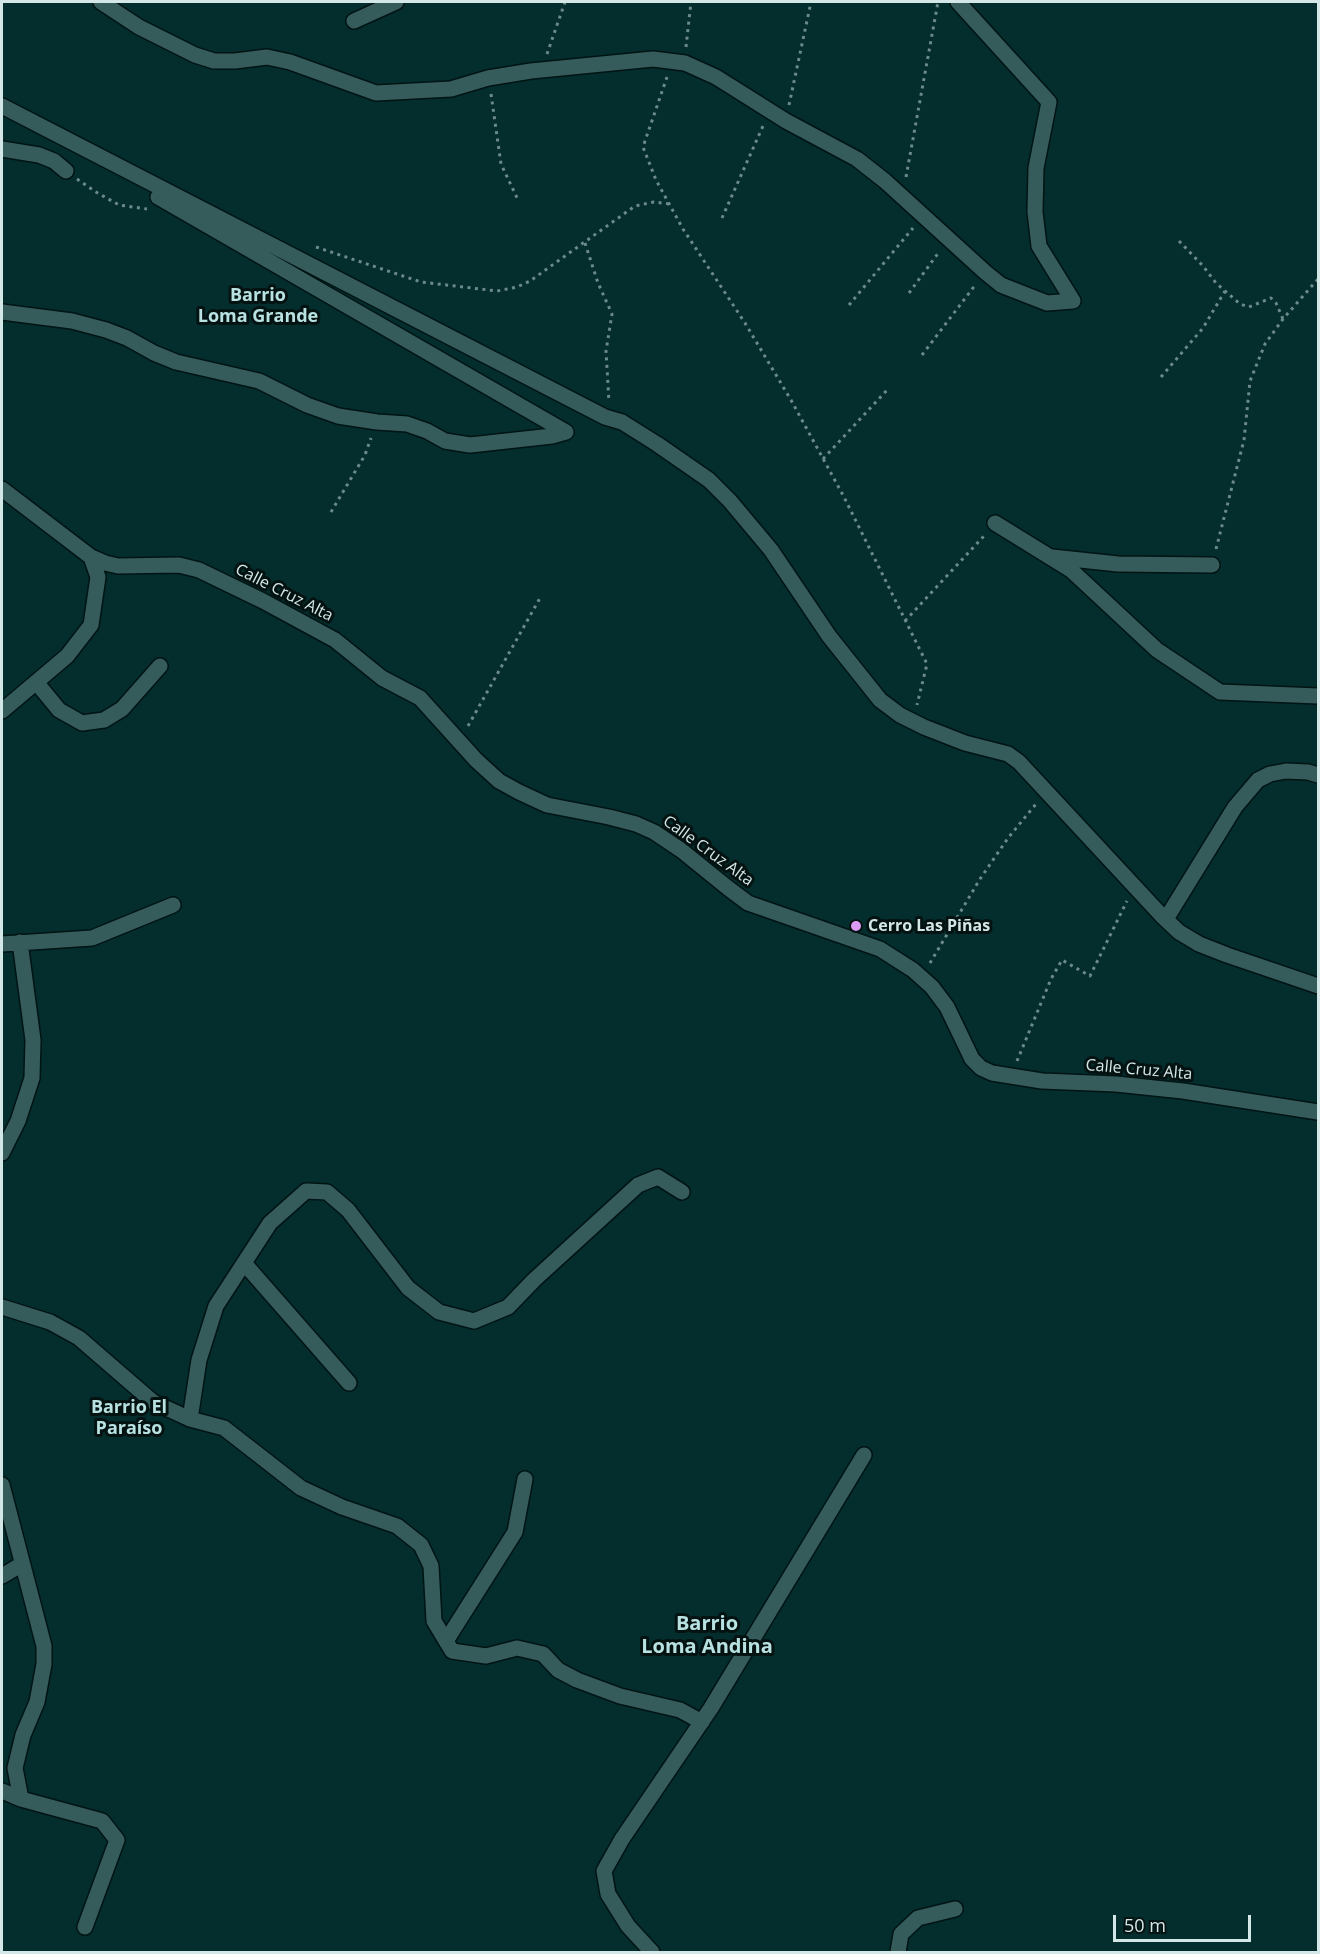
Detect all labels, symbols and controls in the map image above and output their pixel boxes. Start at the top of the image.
district label: Barrio Loma Grande [198,285,318,328]
street label: Calle Cruz Alta [232,560,336,626]
street label: Calle Cruz Alta [659,812,757,890]
place label: Cerro Las Piñas [868,916,990,936]
marker: Cerro Las Piñas [849,919,863,933]
street label: Calle Cruz Alta [1085,1056,1193,1084]
district label: Barrio El Paraíso [91,1397,167,1440]
district label: Barrio Loma Andina [641,1612,773,1659]
scale bar [1116,1903,1254,1941]
text: 50 m [1124,1913,1166,1937]

